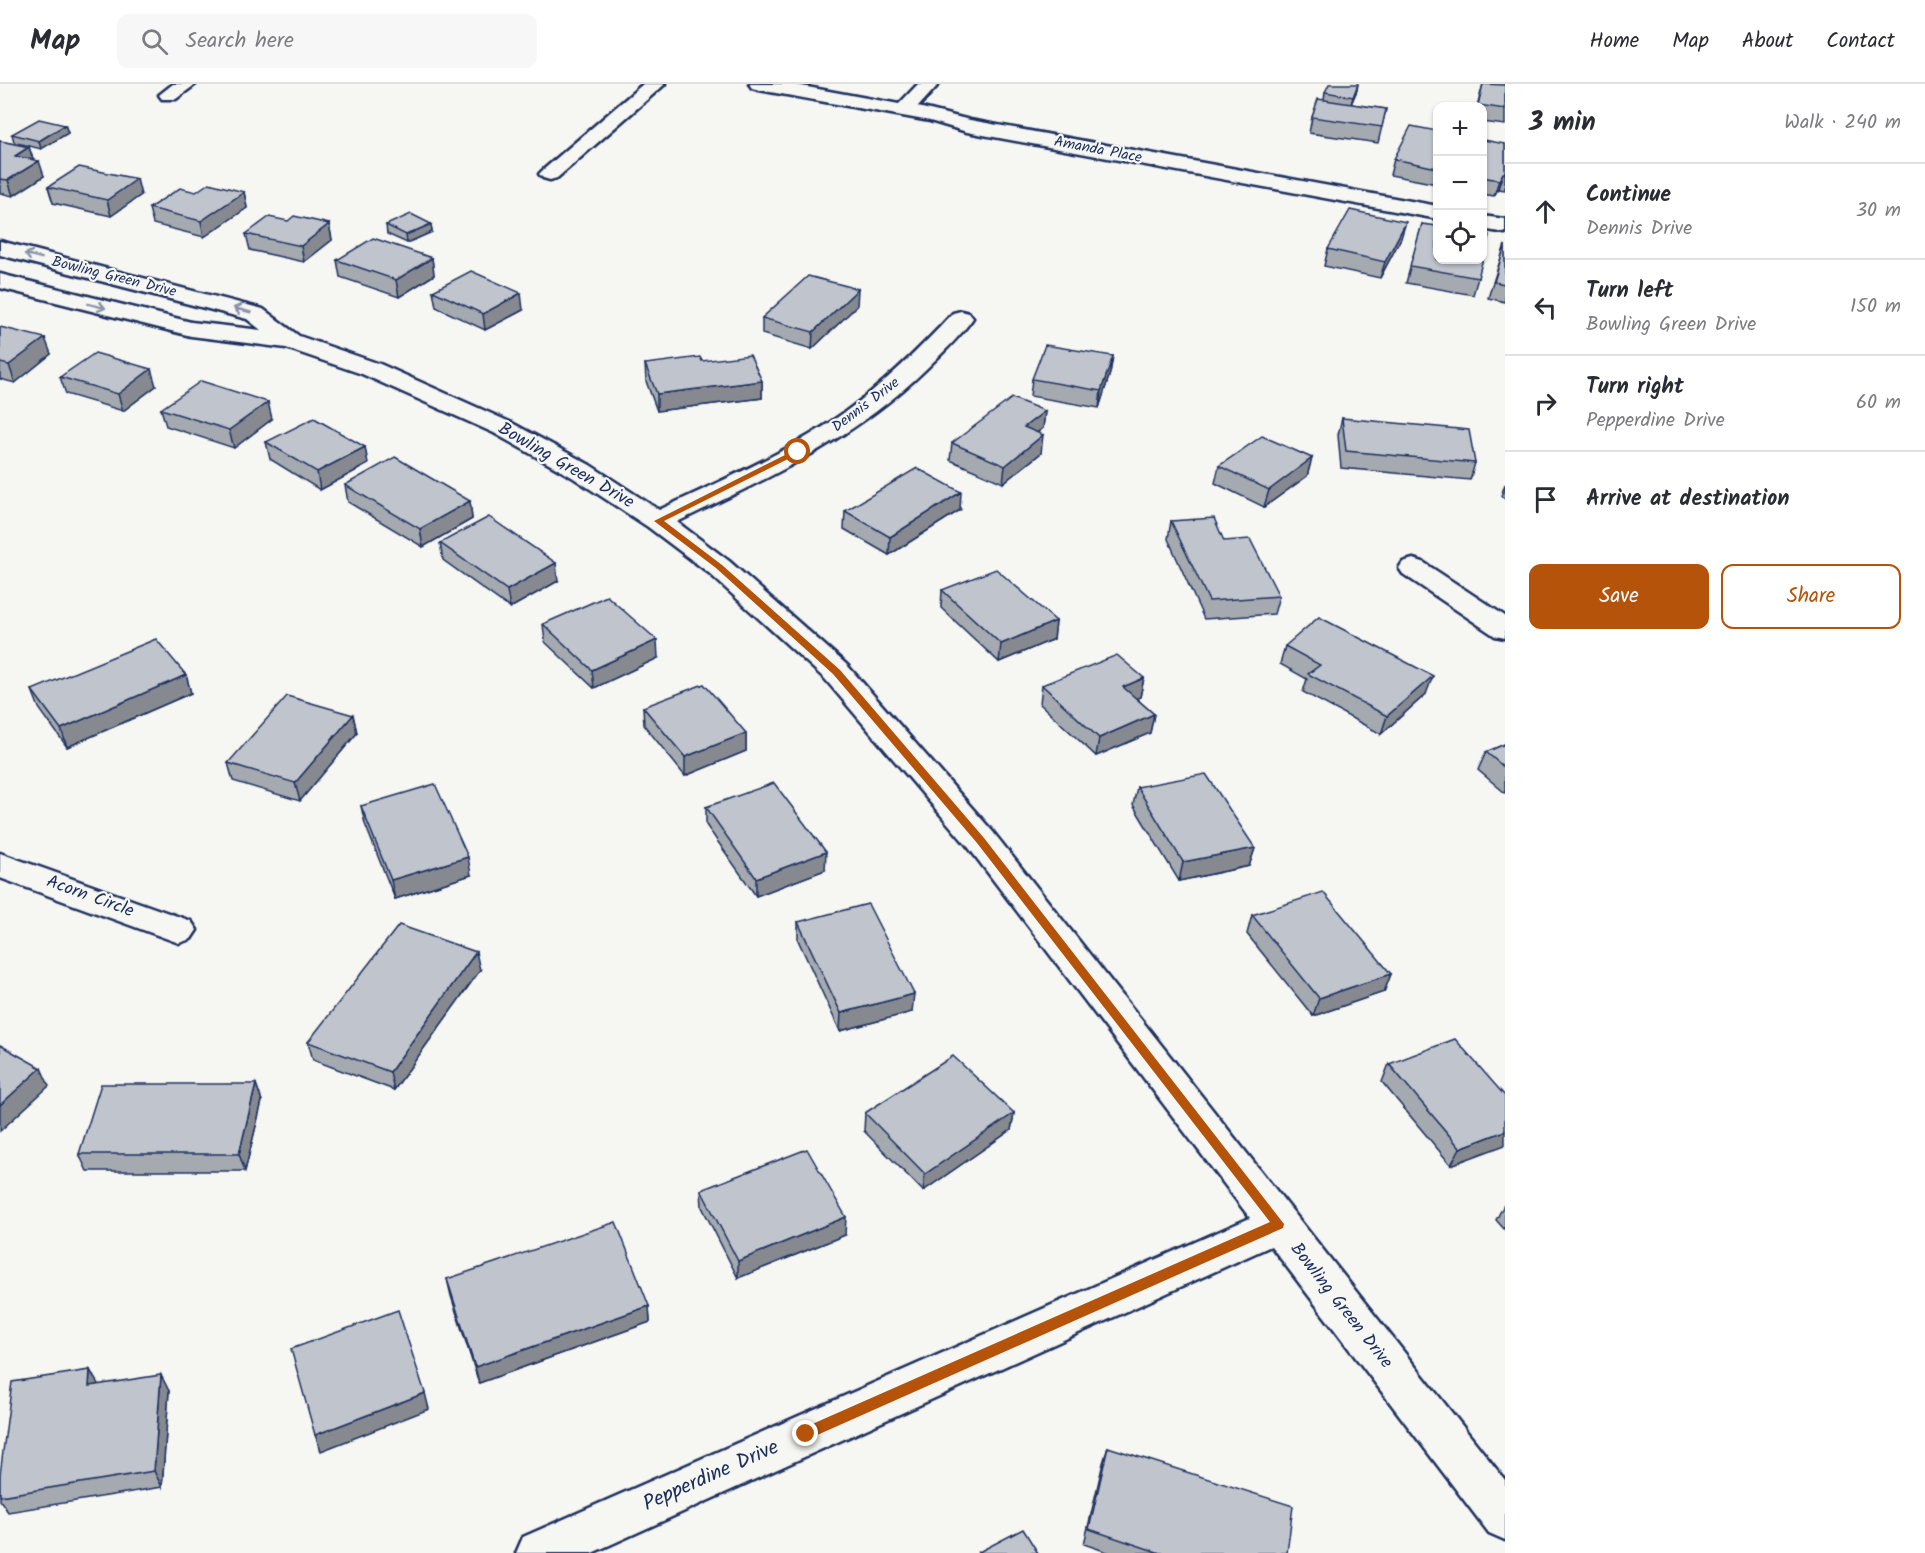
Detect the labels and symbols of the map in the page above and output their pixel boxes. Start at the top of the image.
street label: Amanda Place [1052,130,1144,170]
one-way arrow [24,250,43,262]
street label: Bowling Green Drive [49,250,179,304]
one-way arrow [88,300,107,312]
one-way arrow [233,304,252,315]
street label: Dennis Drive [827,371,905,439]
street label: Bowling Green Drive [492,415,640,517]
route start [784,438,810,464]
street label: Acorn Circle [42,868,138,926]
street label: Bowling Green Drive [1282,1237,1400,1375]
route end [792,1420,818,1446]
street label: Pepperdine Drive [638,1431,785,1521]

